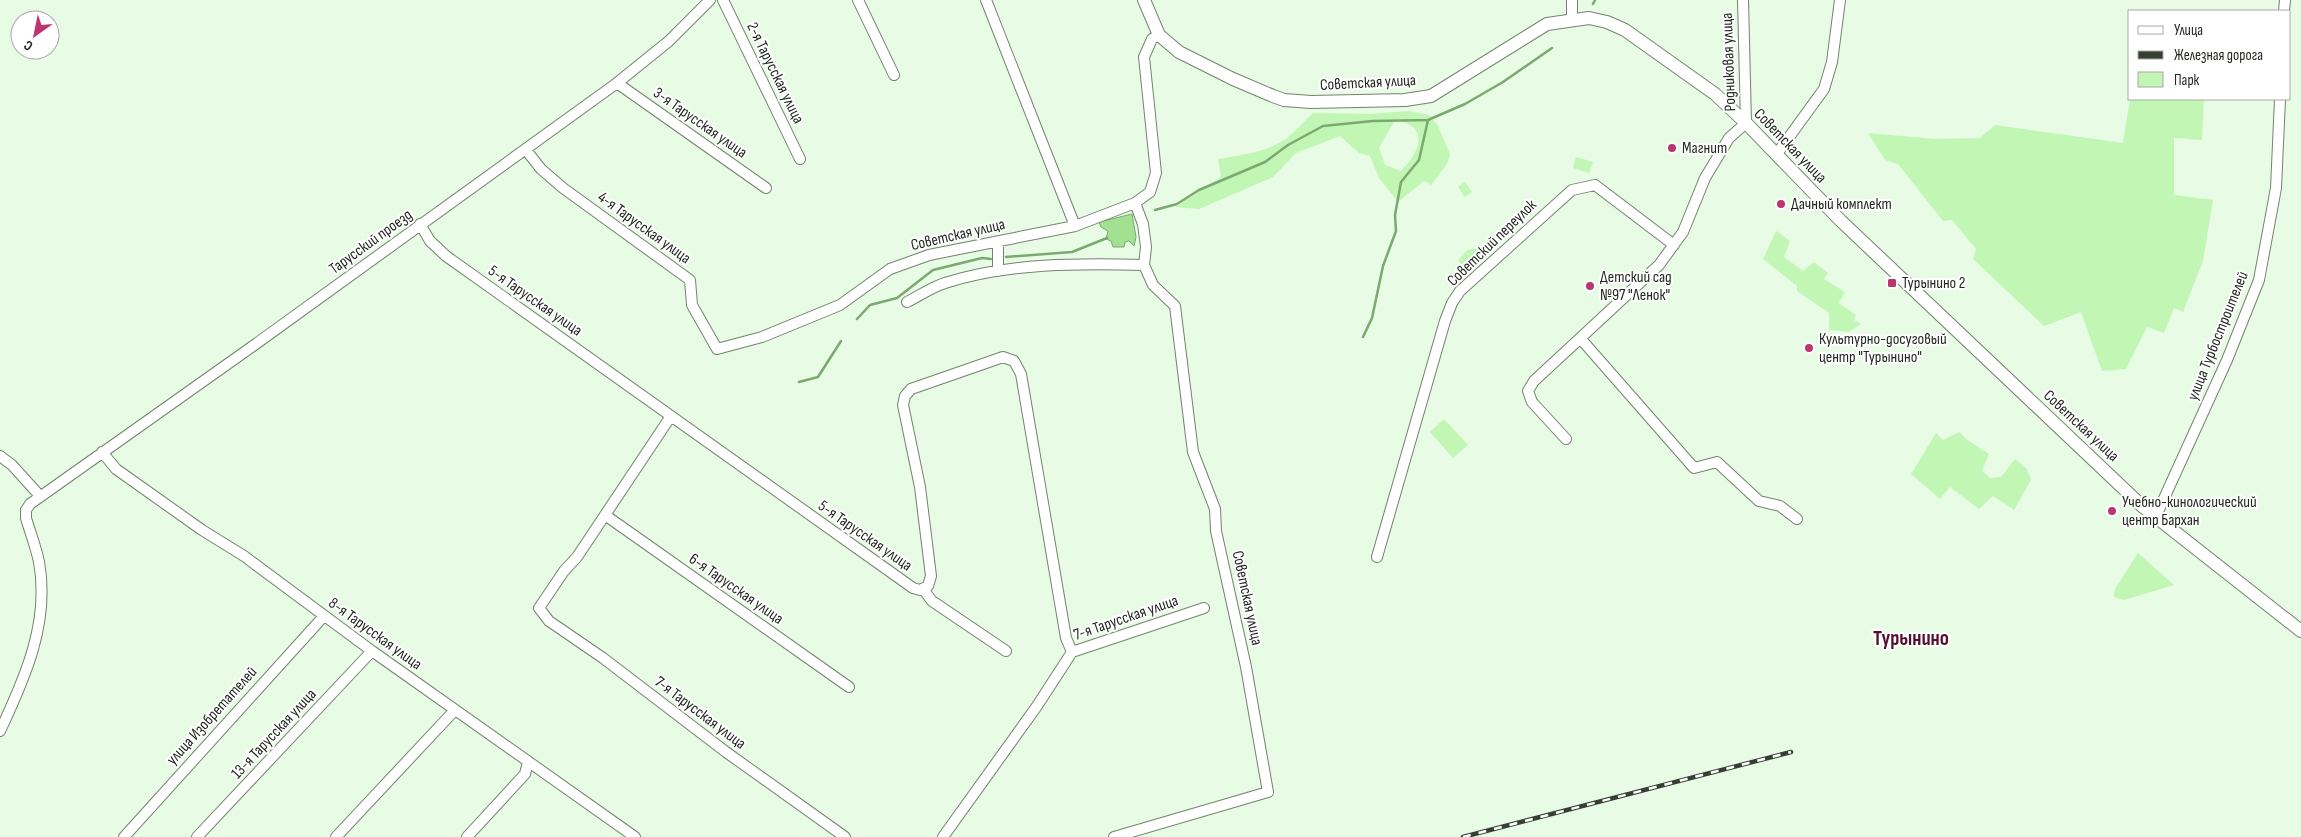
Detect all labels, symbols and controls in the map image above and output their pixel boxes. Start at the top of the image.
north arrow [10,10,60,60]
legend [2128,10,2291,100]
street label: Родниковая улица [1718,12,1740,112]
street label: 2-я Тарусская улица [742,19,808,127]
text: Улица [2174,21,2203,40]
text: С [21,36,36,55]
text: Железная дорога [2174,46,2263,65]
street label: Советская улица [1319,71,1417,95]
text: Парк [2174,71,2200,90]
street label: 3-я Тарусская улица [649,84,751,162]
street label: Советская улица [1750,105,1830,187]
place label: Магнит [1682,139,1727,158]
marker: Магнит [1666,142,1678,154]
street label: 4-я Тарусская улица [594,188,694,268]
street label: Советский переулок [1443,195,1541,290]
place label: Дачный комплект [1791,195,1892,214]
marker: Дачный комплект [1775,198,1787,210]
street label: Тарусский проезд [326,206,416,278]
street label: Советская улица [909,215,1007,255]
street label: 5-я Тарусская улица [484,262,586,340]
place label: Детский сад №97 "Ленок" [1600,268,1672,305]
street label: улица Турбостроителей [2183,269,2253,403]
place label: Турынино 2 [1902,274,1965,293]
marker: Турынино 2 [1886,277,1898,289]
marker: Детский сад №97 "Ленок" [1584,280,1596,292]
place label: Культурно-досуговый центр "Турынино" [1819,330,1947,367]
marker: Культурно-досуговый центр "Турынино" [1803,342,1815,354]
street label: Советская улица [2039,386,2123,466]
place label: Учебно-кинологический центр Бархан [2122,493,2257,530]
street label: 5-я Тарусская улица [814,497,916,575]
marker: Учебно-кинологический центр Бархан [2106,505,2118,517]
street label: 6-я Тарусская улица [685,549,787,629]
street label: Советская улица [1228,549,1266,647]
street label: 7-я Тарусская улица [1071,591,1181,645]
street label: 8-я Тарусская улица [325,594,425,674]
district label: Турынино [1873,626,1949,651]
street label: улица Изобретателей [163,663,261,769]
street label: 7-я Тарусская улица [651,673,749,753]
street label: 13-я Тарусская улица [227,685,321,783]

